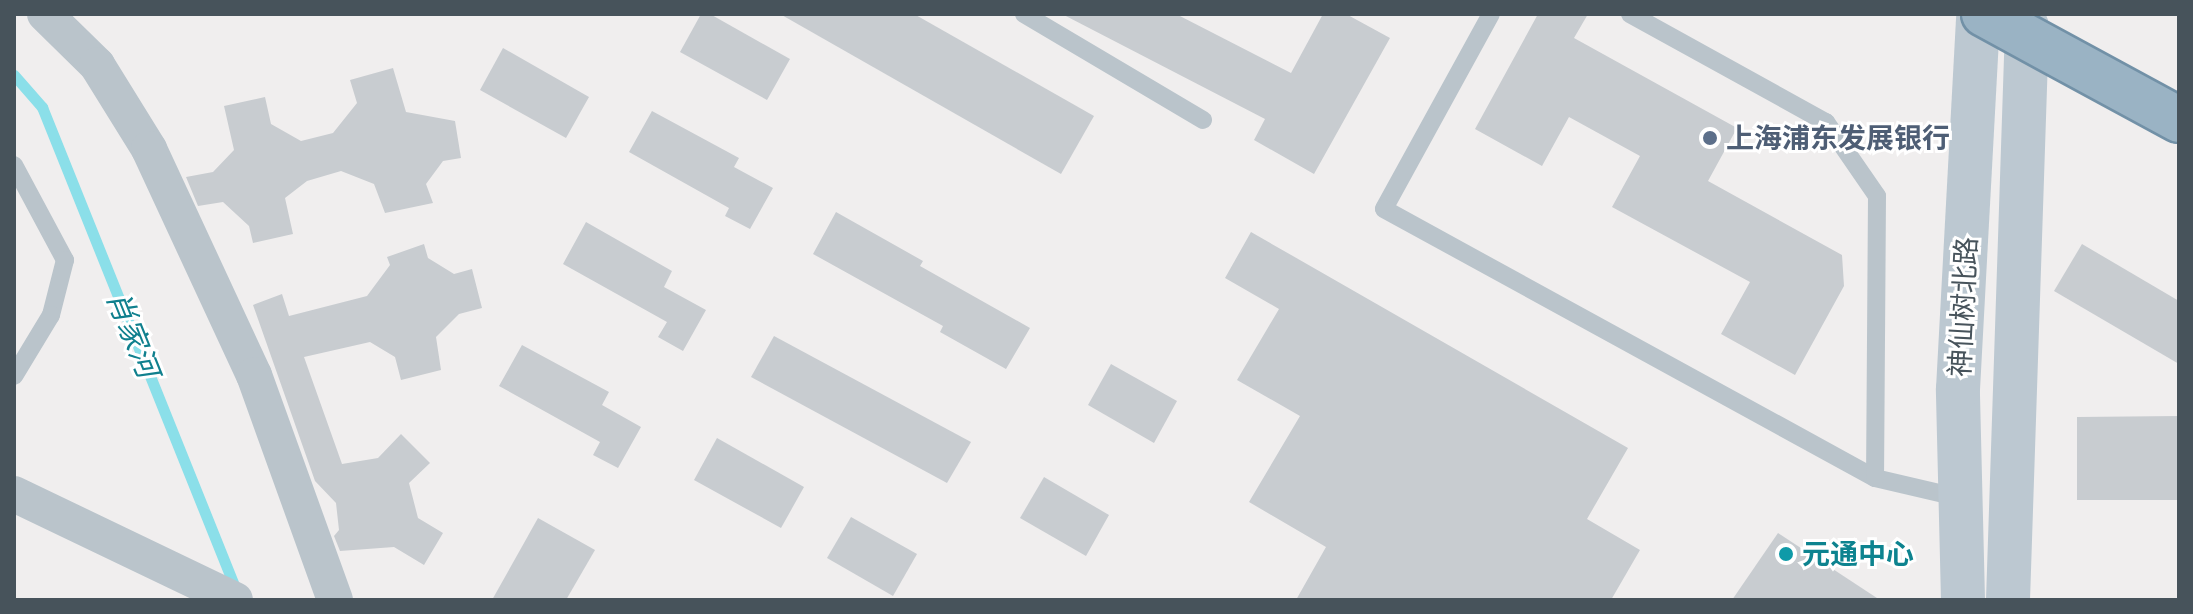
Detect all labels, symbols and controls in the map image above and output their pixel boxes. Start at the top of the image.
place label: 上海浦东发展银行 [1726,121,1950,155]
marker: 上海浦东发展银行 [1701,129,1719,147]
street label: 神仙树北路 [1943,236,1983,378]
water label: 肖家河 [99,286,167,382]
place label: 元通中心 [1802,537,1914,571]
marker: 元通中心 [1777,545,1795,563]

